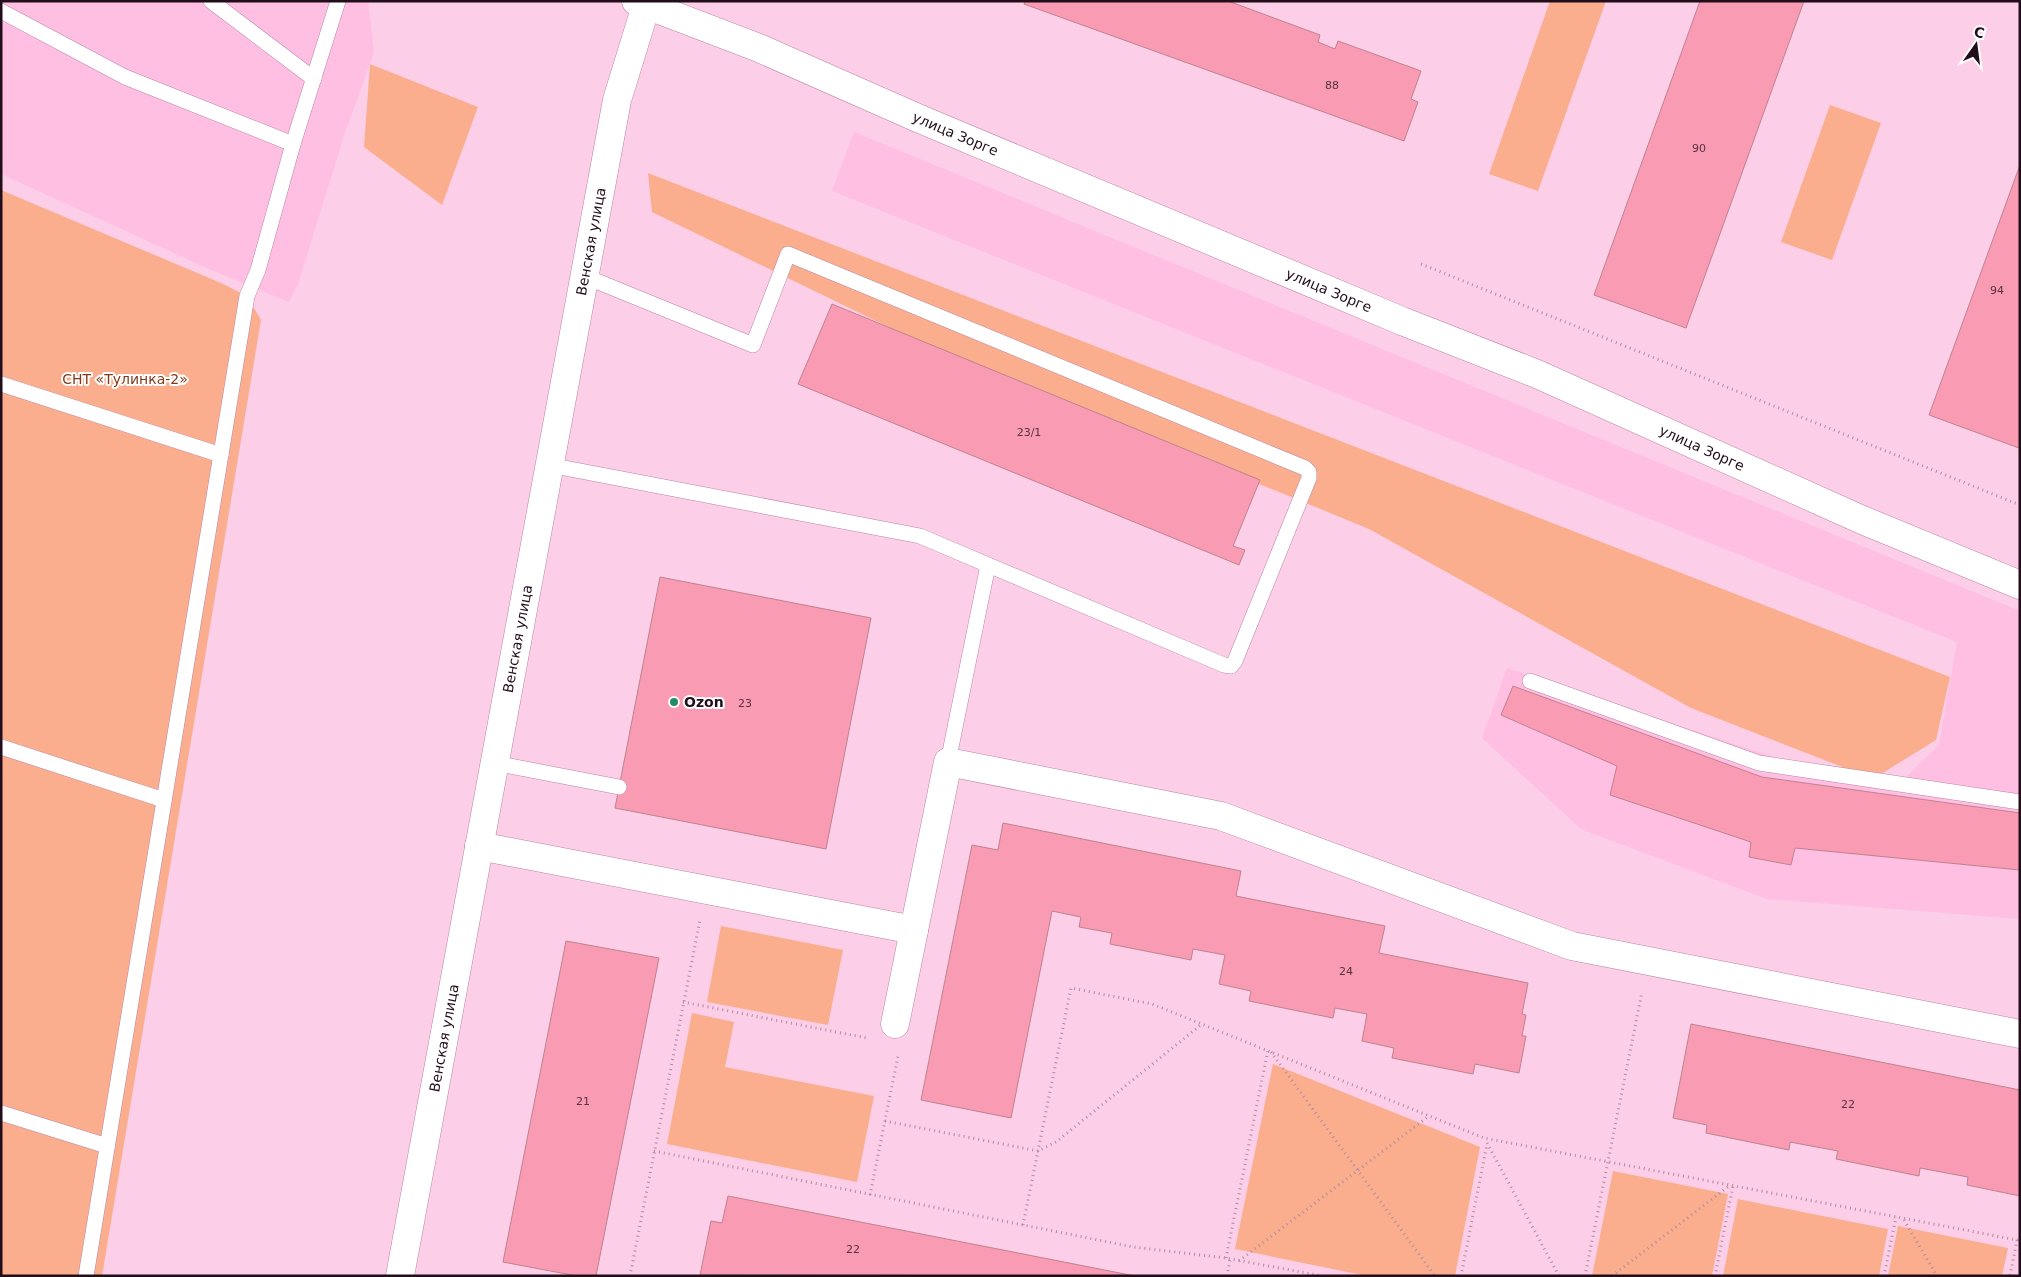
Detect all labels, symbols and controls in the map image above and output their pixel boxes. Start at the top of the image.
north arrow [1951,20,2001,70]
text: С [1972,23,1986,41]
house number: 88 [1325,79,1339,92]
street label: улица Зорге [910,109,1001,159]
house number: 90 [1692,142,1706,155]
street label: Венская улица [573,186,609,297]
street label: улица Зорге [1284,265,1374,315]
house number: 94 [1990,284,2004,297]
park label: СНТ «Тулинка-2» [62,371,188,387]
street label: улица Зорге [1657,422,1747,474]
house number: 23/1 [1017,426,1041,439]
street label: Венская улица [500,583,535,694]
place label: Ozon [684,694,724,710]
marker: Ozon [668,696,680,708]
house number: 23 [738,697,752,710]
house number: 24 [1339,965,1353,978]
street label: Венская улица [426,983,462,1093]
house number: 21 [576,1095,590,1108]
house number: 22 [1841,1098,1855,1111]
house number: 22 [846,1243,860,1256]

